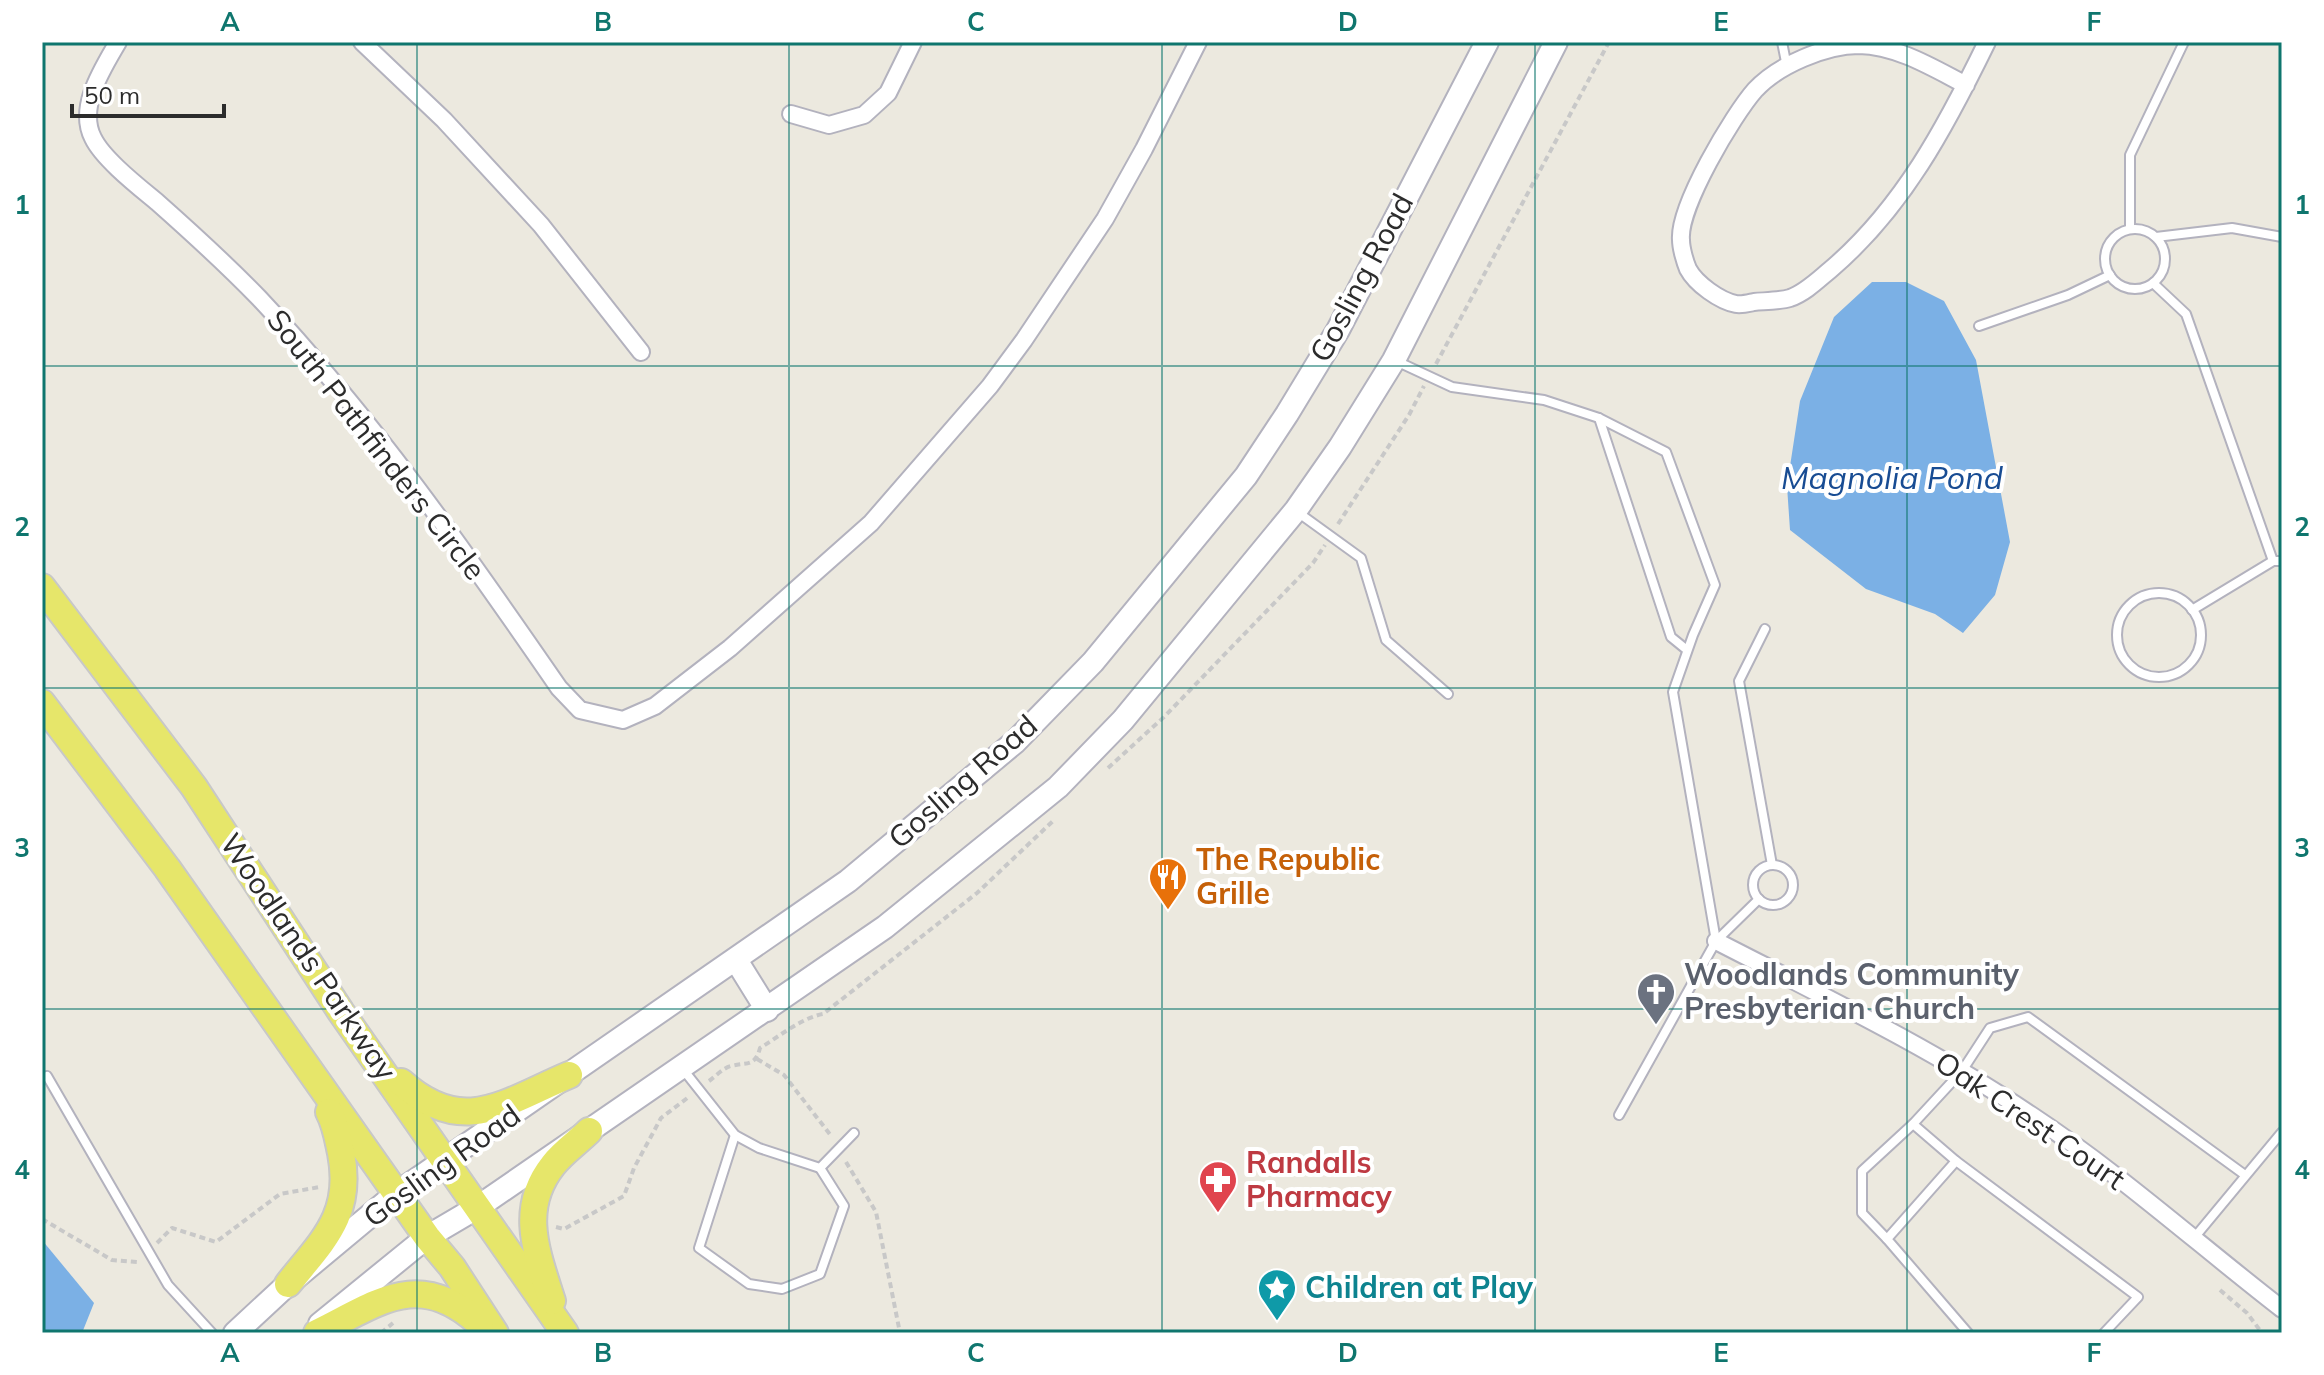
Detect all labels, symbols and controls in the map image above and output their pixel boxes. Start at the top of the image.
text: A [220,5,240,38]
text: B [594,5,612,38]
text: C [967,5,985,38]
text: D [1338,5,1358,38]
text: E [1713,5,1729,38]
text: F [2087,5,2102,38]
scale bar [72,68,224,118]
text: 50 m [84,80,140,110]
street label: Gosling Road [1301,187,1421,368]
text: 1 [14,188,30,221]
text: 1 [2294,188,2310,221]
street label: South Pathfinders Circle [259,301,494,587]
water label: Magnolia Pond [1781,457,2004,497]
text: 2 [14,510,30,543]
text: 2 [2294,510,2310,543]
street label: Gosling Road [880,706,1045,856]
street label: Woodlands Parkway [212,826,406,1087]
text: 3 [14,831,30,864]
text: 3 [2294,831,2310,864]
place label: The Republic Grille [1196,840,1380,912]
restaurant icon: The Republic Grille [1147,856,1189,911]
place label: Woodlands Community Presbyterian Church [1684,955,2020,1027]
church icon: Woodlands Community Presbyterian Church [1635,971,1677,1026]
street label: Oak Crest Court [1928,1043,2133,1198]
street label: Gosling Road [355,1095,528,1235]
place label: Randalls Pharmacy [1246,1143,1392,1215]
text: 4 [14,1153,30,1186]
text: 4 [2294,1153,2310,1186]
pharmacy icon: Randalls Pharmacy [1197,1159,1239,1214]
place icon: Children at Play [1256,1267,1298,1322]
place label: Children at Play [1305,1268,1534,1306]
text: A [220,1336,240,1369]
text: B [594,1336,612,1369]
text: C [967,1336,985,1369]
text: D [1338,1336,1358,1369]
text: E [1713,1336,1729,1369]
text: F [2087,1336,2102,1369]

